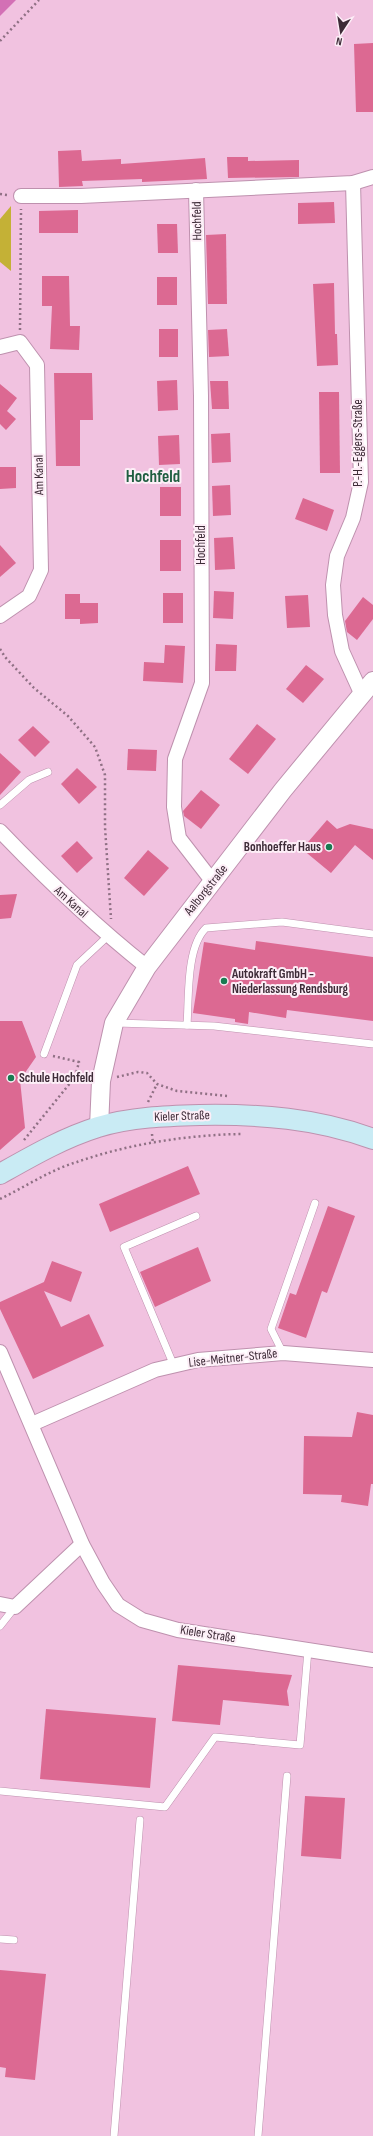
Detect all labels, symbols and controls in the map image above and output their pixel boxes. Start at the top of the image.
north arrow [321,12,361,52]
text: N [335,34,343,48]
street label: Hochfeld [189,201,205,241]
street label: P.-H.-Eggers-Straße [350,399,366,487]
street label: Am Kanal [31,455,47,496]
district label: Hochfeld [126,467,180,487]
street label: Hochfeld [193,525,209,565]
place label: Bonhoeffer Haus [244,839,321,855]
marker: Bonhoeffer Haus [324,842,334,852]
street label: Aalborgstraße [180,861,231,919]
street label: Am Kanal [50,882,91,921]
place label: Autokraft GmbH - Niederlassung Rendsburg [231,966,348,997]
marker: Autokraft GmbH - Niederlassung Rendsburg [219,976,229,986]
place label: Schule Hochfeld [19,1070,94,1086]
marker: Schule Hochfeld [6,1073,16,1083]
street label: Kieler Straße [154,1107,210,1125]
street label: Lise-Meitner-Straße [188,1345,278,1371]
street label: Kieler Straße [179,1622,237,1646]

